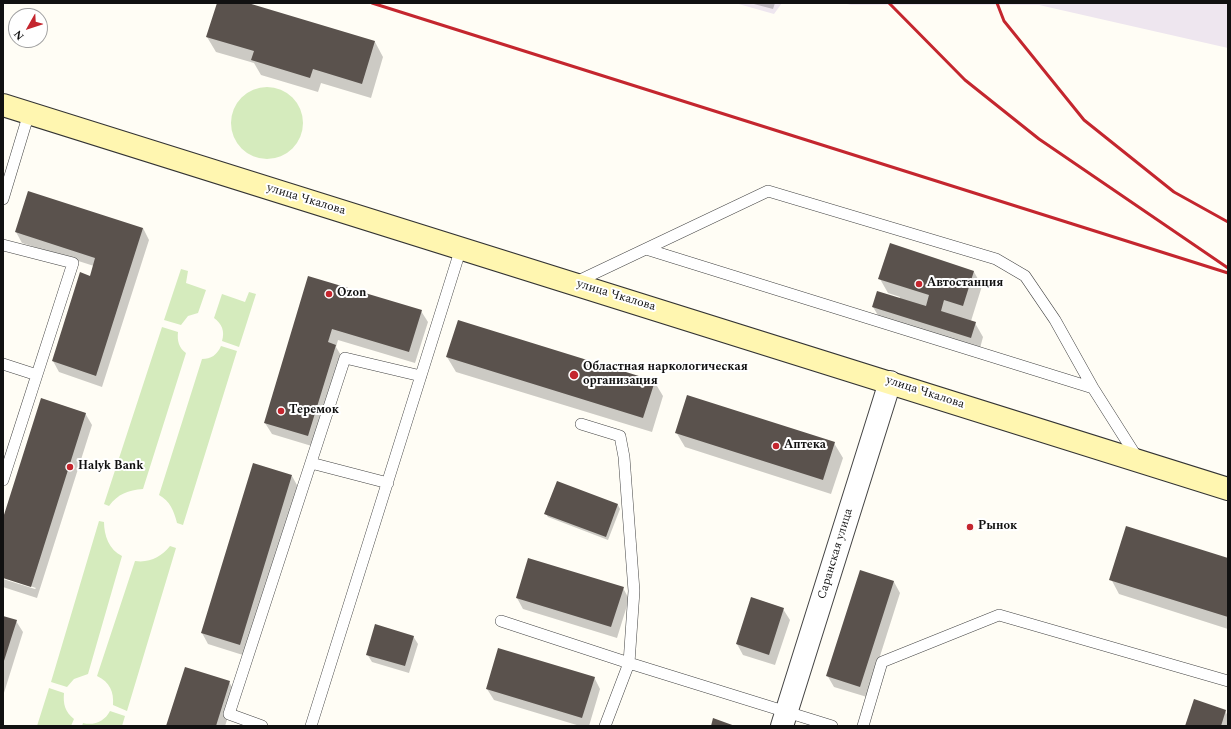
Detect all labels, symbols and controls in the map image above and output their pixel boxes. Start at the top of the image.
north arrow [8,8,48,48]
text: N [10,26,29,44]
street label: улица Чкалова [265,181,347,219]
street label: улица Чкалова [575,277,657,315]
place label: Автостанция [927,277,1003,291]
marker: Автостанция [914,279,924,289]
place label: Ozon [337,287,366,301]
marker: Ozon [324,289,334,299]
place label: Областная наркологическая организация [583,361,748,389]
marker: Областная наркологическая организация [568,369,580,381]
street label: улица Чкалова [884,374,966,412]
place label: Теремок [289,404,339,418]
marker: Теремок [276,406,286,416]
place label: Аптека [784,439,826,453]
marker: Аптека [771,441,781,451]
place label: Halyk Bank [78,460,143,474]
marker: Halyk Bank [65,462,75,472]
street label: Саранская улица [815,507,857,601]
place label: Рынок [978,520,1017,534]
marker: Рынок [965,522,975,532]

